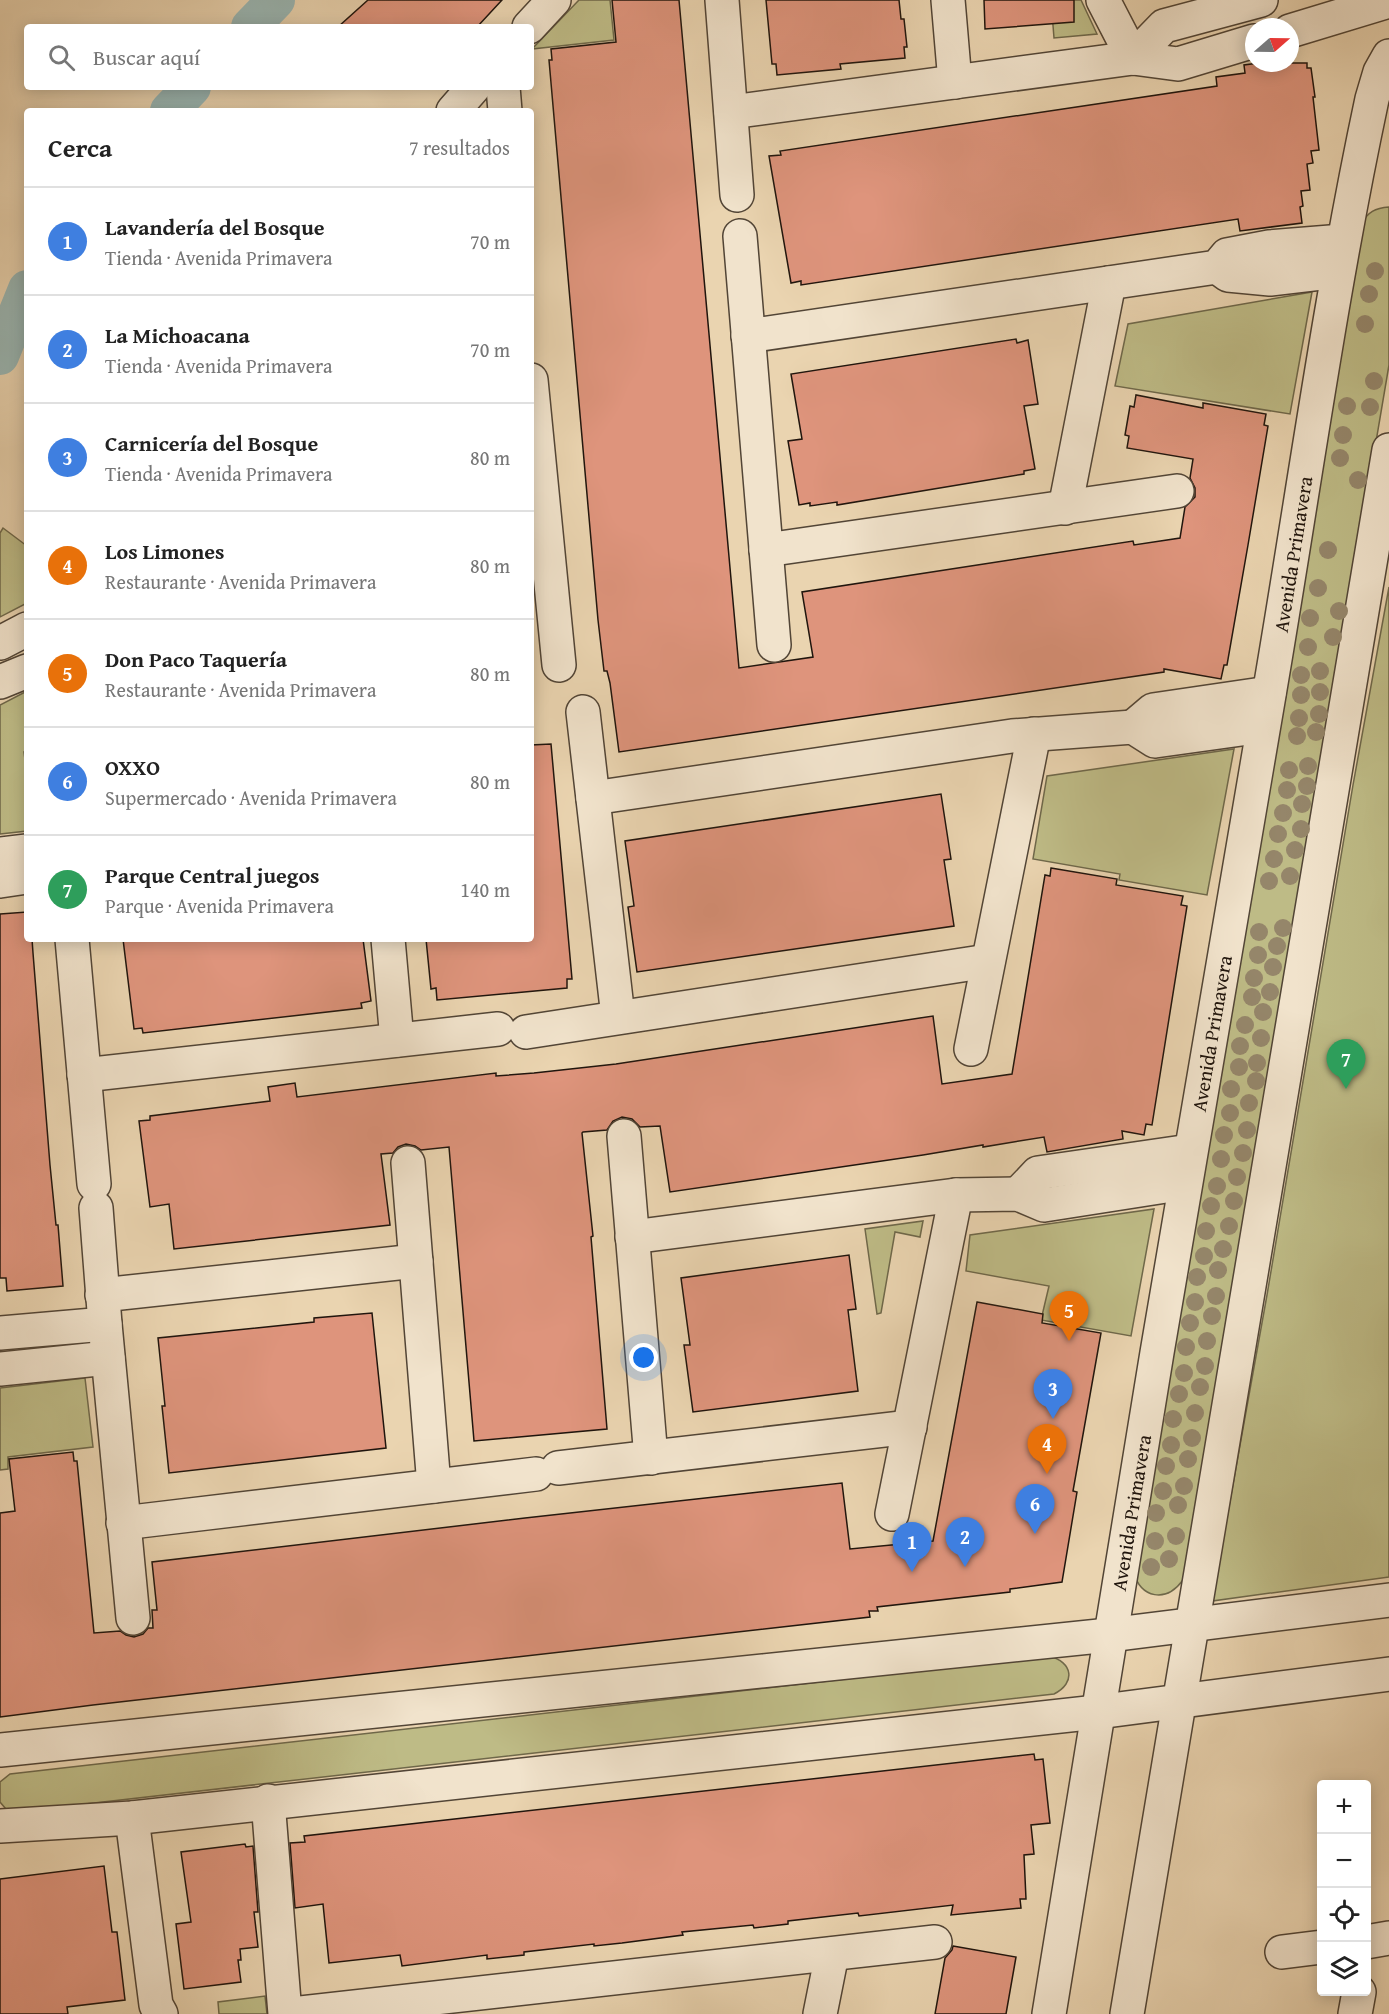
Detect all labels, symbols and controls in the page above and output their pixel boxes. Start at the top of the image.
north arrow [1245,18,1299,72]
search box [24,24,534,90]
icon: search [45,41,78,74]
text: Buscar aquí [93,41,200,73]
text: Cerca [48,128,112,167]
text: 7 resultados [409,133,510,162]
text: Lavandería del Bosque [105,211,325,243]
text: 1 [62,227,73,256]
text: 70 m [470,227,510,256]
text: Tienda · Avenida Primavera [105,243,333,272]
text: La Michoacana [105,319,250,351]
text: 2 [62,335,73,364]
text: 70 m [470,335,510,364]
text: Tienda · Avenida Primavera [105,351,333,380]
text: Carnicería del Bosque [105,427,318,459]
text: 3 [62,443,73,472]
text: 80 m [470,443,510,472]
text: Tienda · Avenida Primavera [105,459,333,488]
street label: Avenida Primavera [1265,473,1319,634]
text: Los Limones [105,535,225,567]
text: 4 [62,551,73,580]
text: 80 m [470,551,510,580]
text: Restaurante · Avenida Primavera [105,567,376,596]
text: Don Paco Taquería [105,643,287,675]
text: 5 [62,659,73,688]
text: 80 m [470,659,510,688]
text: Restaurante · Avenida Primavera [105,675,376,704]
text: OXXO [105,751,160,783]
text: 6 [62,767,73,796]
text: 80 m [470,767,510,796]
text: Supermercado · Avenida Primavera [105,783,397,812]
text: Parque Central juegos [105,859,320,891]
text: 7 [62,875,73,904]
text: 140 m [460,875,510,904]
text: Parque · Avenida Primavera [105,891,334,920]
street label: Avenida Primavera [1183,952,1239,1114]
pin: 7 [1326,1040,1366,1089]
pin: 5 [1050,1292,1088,1341]
your location [629,1343,658,1372]
pin: 3 [1034,1370,1072,1419]
pin: 4 [1028,1424,1066,1474]
street label: Avenida Primavera [1103,1432,1158,1593]
pin: 6 [1016,1484,1054,1534]
pin: 2 [946,1518,984,1567]
pin: 1 [892,1522,932,1572]
map controls [1317,1780,1371,1996]
button: + [1317,1780,1371,1834]
button: − [1317,1834,1371,1888]
button: locate [1317,1888,1371,1942]
button: layers [1317,1942,1371,1996]

